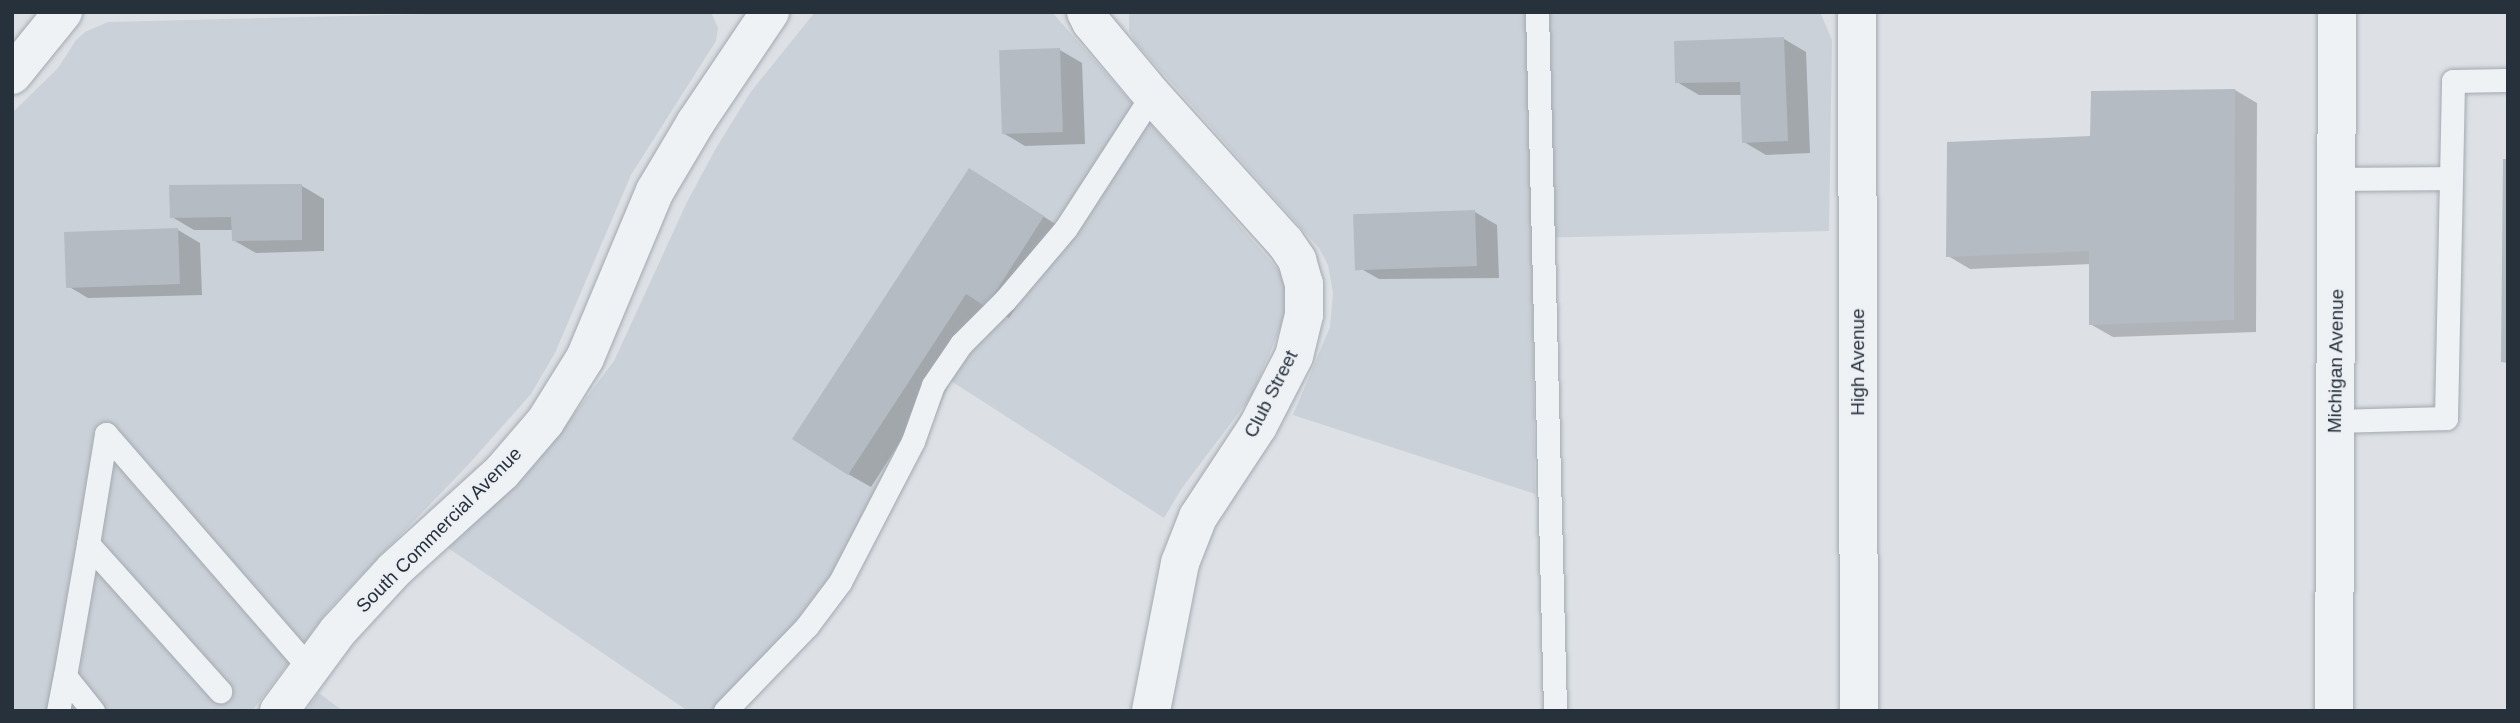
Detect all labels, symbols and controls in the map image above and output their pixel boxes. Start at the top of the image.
street label: Michigan Avenue [2323,288,2349,434]
street label: High Avenue [1847,308,1869,416]
street label: Club Street [1239,346,1303,442]
street label: South Commercial Avenue [351,442,527,618]

